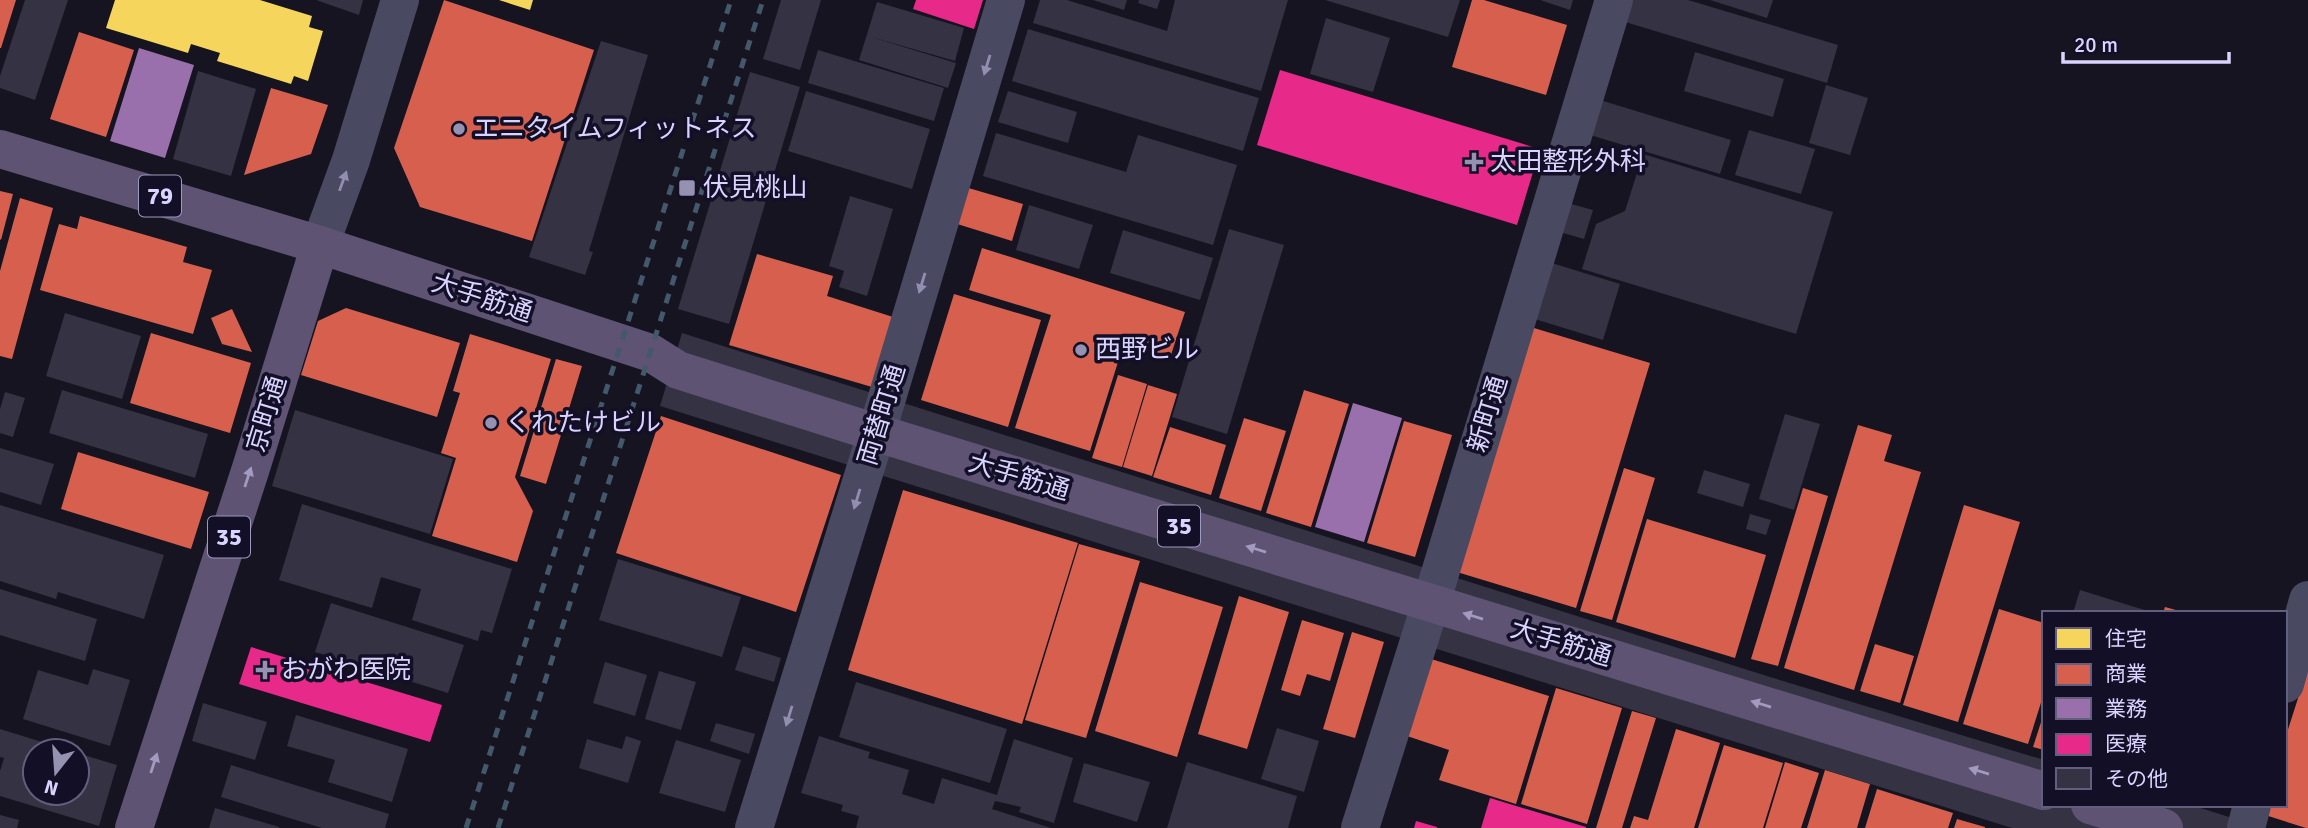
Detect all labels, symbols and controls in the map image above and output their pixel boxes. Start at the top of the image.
scale bar [2063,21,2229,65]
text: 20 m [2074,32,2118,58]
one-way arrow [981,55,991,76]
place label: エニタイムフィットネス [473,113,756,145]
marker: エニタイムフィットネス [451,121,467,137]
place label: 太田整形外科 [1490,146,1646,178]
marker: 太田整形外科 [1464,152,1484,172]
one-way arrow [338,170,349,191]
place label: 伏見桃山 [703,172,807,204]
road number: 79 [139,176,181,216]
marker: 伏見桃山 [677,178,697,198]
street label: 大手筋通 [428,267,536,329]
one-way arrow [916,273,926,294]
place label: 西野ビル [1095,334,1199,366]
marker: 西野ビル [1073,342,1089,358]
street label: 両替町通 [851,361,913,469]
street label: 京町通 [240,372,294,456]
street label: 新町通 [1461,372,1515,456]
place label: くれたけビル [505,407,661,439]
marker: くれたけビル [483,415,499,431]
street label: 大手筋通 [965,446,1073,508]
one-way arrow [243,466,254,487]
one-way arrow [851,488,861,509]
road number: 35 [1158,505,1200,546]
road number: 35 [208,516,250,558]
one-way arrow [1245,544,1266,554]
one-way arrow [1463,610,1484,620]
legend [2042,611,2287,807]
street label: 大手筋通 [1507,612,1615,674]
text: 住宅 [2105,626,2147,652]
place label: おがわ医院 [281,654,411,686]
marker: おがわ医院 [255,660,275,680]
text: 商業 [2105,661,2147,687]
text: 業務 [2105,696,2147,722]
one-way arrow [1750,699,1771,709]
one-way arrow [783,706,794,727]
text: 医療 [2105,731,2147,757]
north arrow [21,737,91,807]
one-way arrow [150,752,160,773]
one-way arrow [1968,765,1989,776]
text: その他 [2105,766,2168,792]
text: N [41,774,61,801]

